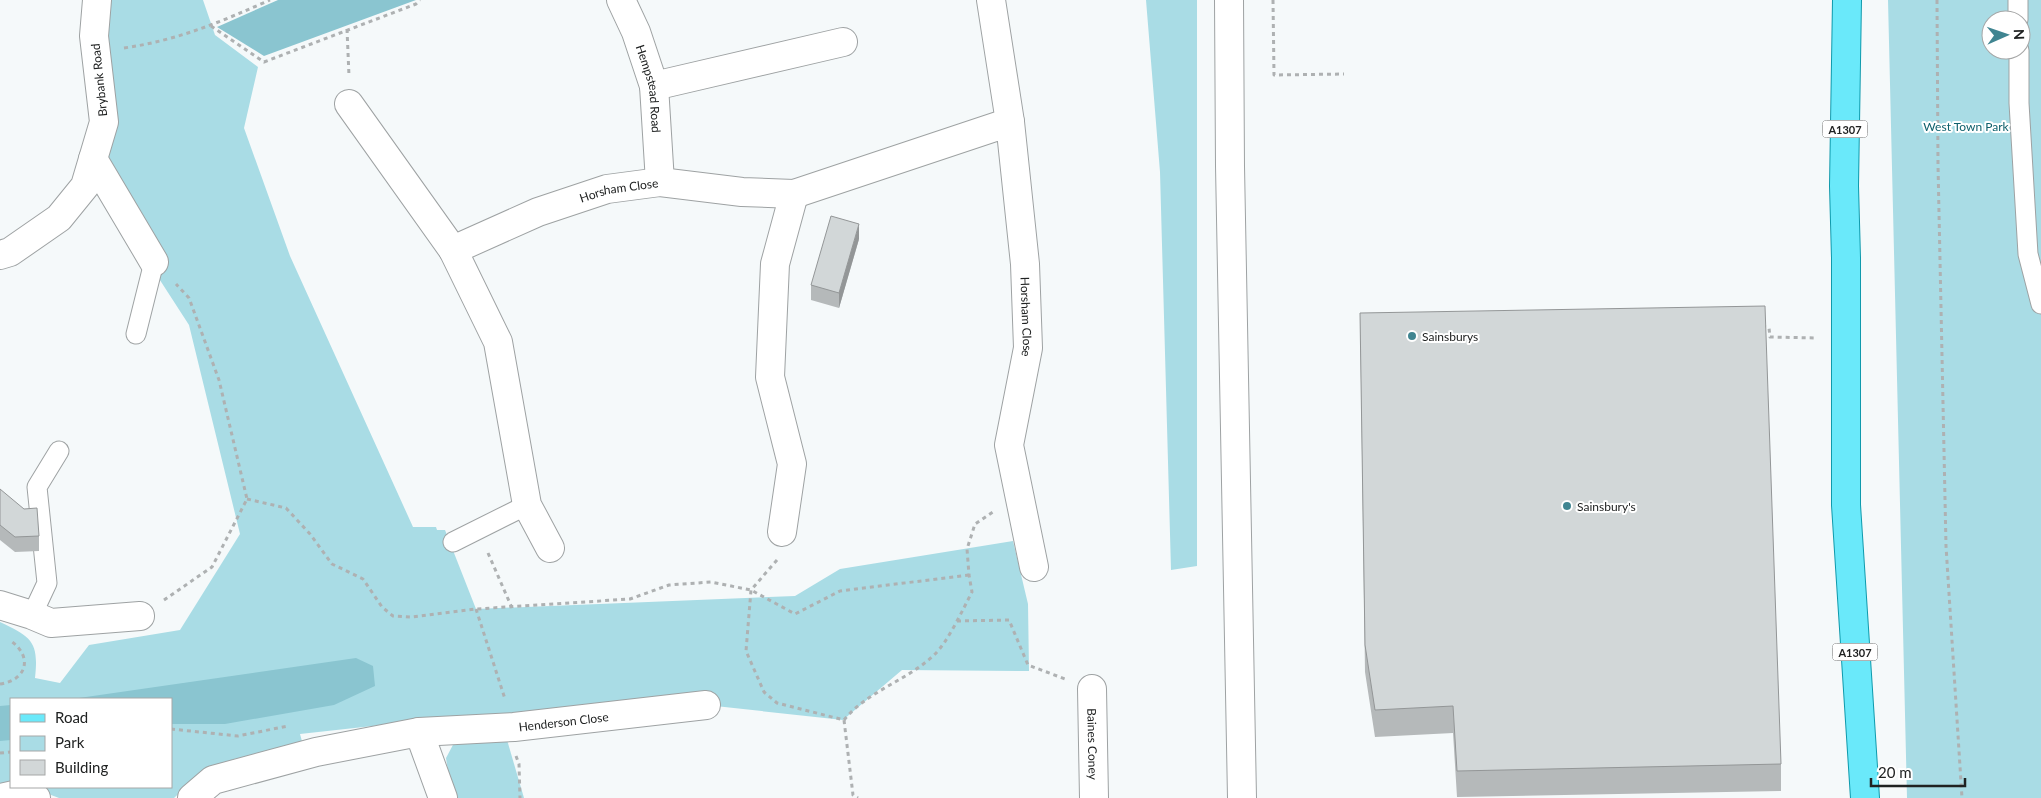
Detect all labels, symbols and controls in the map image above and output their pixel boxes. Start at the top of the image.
north arrow [1981,10,2031,60]
text: N [2011,29,2028,40]
street label: Hempstead Road [633,42,664,133]
street label: Brybank Road [88,43,110,117]
park label: West Town Park [1923,119,2010,134]
road number: A1307 [1822,120,1868,138]
street label: Horsham Close [577,175,659,205]
street label: Horsham Close [1018,276,1036,358]
place label: Sainsburys [1422,329,1478,344]
marker: Sainsburys [1406,330,1418,342]
place label: Sainsbury's [1577,499,1636,514]
marker: Sainsbury's [1561,500,1573,512]
road number: A1307 [1832,644,1878,660]
legend [10,698,172,788]
text: Road [55,708,88,726]
street label: Baines Coney [1085,708,1101,781]
street label: Henderson Close [518,709,609,734]
text: Park [55,733,85,751]
scale bar [1871,756,1965,788]
text: Building [55,758,108,776]
text: 20 m [1878,763,1912,781]

